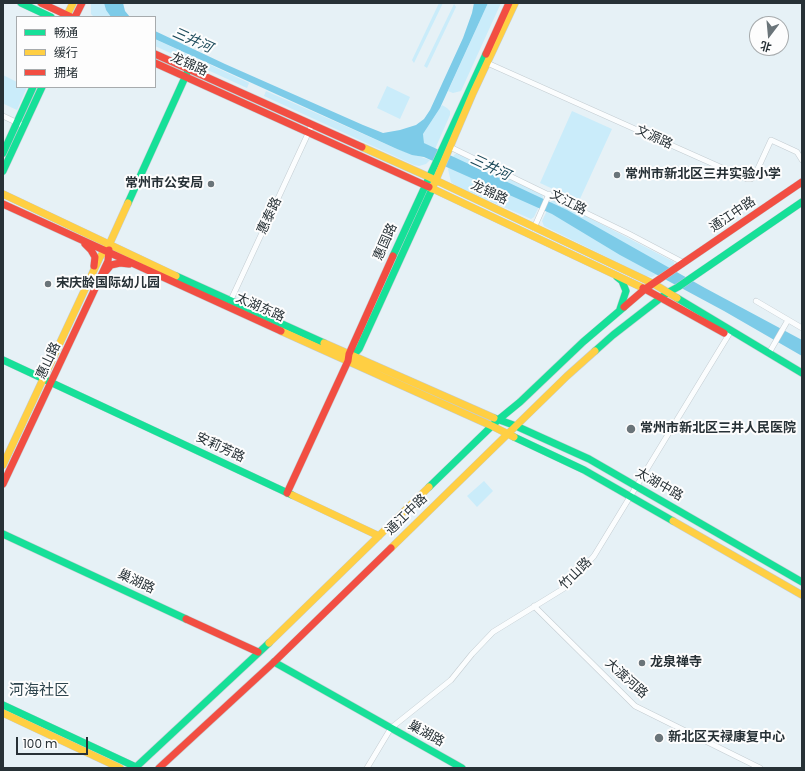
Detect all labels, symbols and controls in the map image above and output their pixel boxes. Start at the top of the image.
legend [16,16,156,88]
north arrow [749,16,789,56]
text: 畅通 [54,24,78,41]
water label: 三井河 [169,25,215,57]
text: 北 [758,37,773,56]
text: 缓行 [54,44,78,61]
street label: 龙锦路 [168,50,210,80]
text: 拥堵 [54,64,78,81]
street label: 文源路 [633,123,675,153]
water label: 三井河 [467,152,513,184]
place label: 常州市新北区三井实验小学 [625,167,781,183]
marker: 常州市新北区三井实验小学 [612,170,622,180]
place label: 常州市公安局 [125,176,203,192]
street label: 龙锦路 [468,178,510,208]
marker: 常州市公安局 [206,179,216,189]
street label: 文江路 [547,187,589,219]
street label: 通江中路 [707,194,759,236]
street label: 惠泰路 [255,195,285,237]
street label: 惠国路 [371,221,401,263]
place label: 宋庆龄国际幼儿园 [56,276,160,292]
marker: 宋庆龄国际幼儿园 [43,279,53,289]
street label: 太湖东路 [233,290,287,326]
street label: 惠山路 [34,340,64,382]
place label: 常州市新北区三井人民医院 [640,421,796,437]
marker: 常州市新北区三井人民医院 [625,423,637,435]
street label: 安莉芳路 [193,430,247,466]
street label: 太湖中路 [633,465,685,505]
street label: 通江中路 [383,491,431,539]
street label: 竹山路 [557,555,595,593]
street label: 巢湖路 [115,567,157,597]
place label: 龙泉禅寺 [650,655,702,671]
street label: 大渡河路 [601,656,651,702]
marker: 龙泉禅寺 [637,658,647,668]
district label: 河海社区 [9,682,69,700]
street label: 巢湖路 [405,718,447,750]
scale bar [18,729,90,755]
place label: 新北区天禄康复中心 [668,730,785,746]
marker: 新北区天禄康复中心 [653,732,665,744]
text: 100 m [23,735,57,752]

